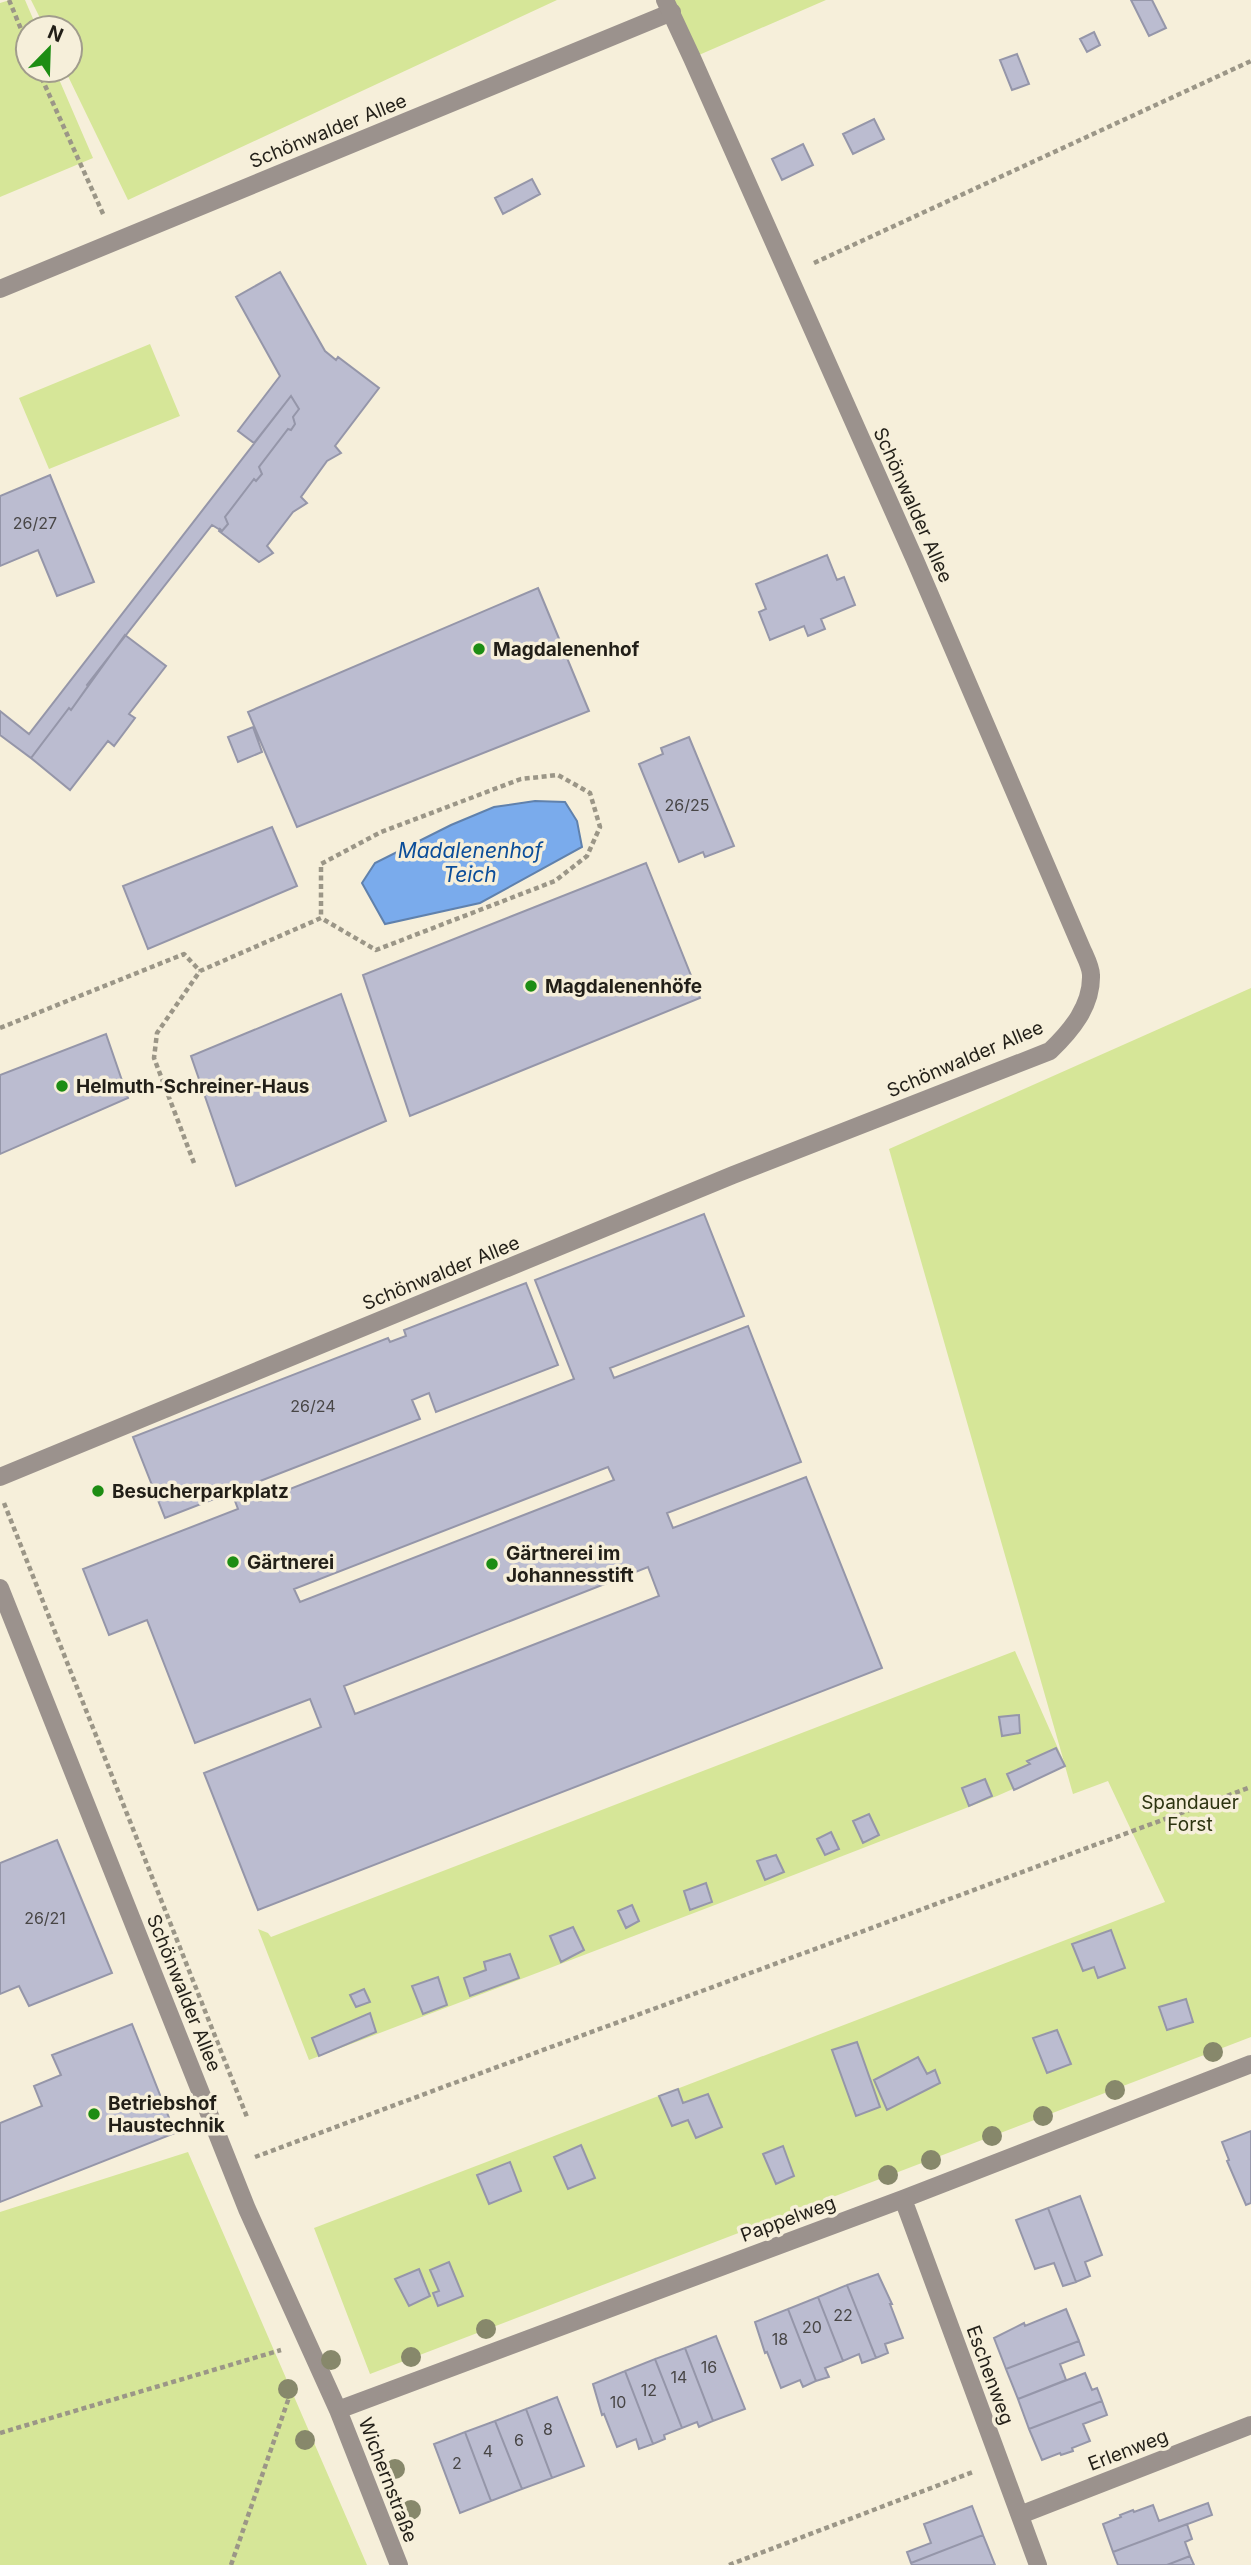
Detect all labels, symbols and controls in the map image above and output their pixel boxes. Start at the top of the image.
north arrow [14,14,84,84]
text: N [44,20,67,47]
street label: Schönwalder Allee [246,89,410,173]
street label: Schönwalder Allee [868,424,958,586]
house number: 26/27 [13,513,57,533]
place label: Magdalenenhof [493,638,640,661]
marker: Magdalenenhof [471,641,487,657]
house number: 26/25 [665,795,709,815]
water label: Madalenenhof Teich [398,838,544,887]
place label: Magdalenenhöfe [545,975,702,998]
marker: Magdalenenhöfe [523,978,539,994]
street label: Schönwalder Allee [883,1016,1047,1102]
place label: Helmuth-Schreiner-Haus [76,1075,310,1098]
marker: Helmuth-Schreiner-Haus [54,1078,70,1094]
street label: Schönwalder Allee [359,1231,523,1315]
house number: 26/24 [290,1396,336,1416]
place label: Besucherparkplatz [112,1480,289,1503]
marker: Besucherparkplatz [90,1483,106,1499]
place label: Gärtnerei im Johannesstift [506,1542,634,1587]
place label: Gärtnerei [247,1551,334,1574]
marker: Gärtnerei [225,1554,241,1570]
marker: Gärtnerei im Johannesstift [484,1556,500,1572]
park label: Spandauer Forst [1141,1791,1239,1836]
house number: 26/21 [24,1908,66,1928]
street label: Schönwalder Allee [142,1911,226,2075]
place label: Betriebshof Haustechnik [108,2092,225,2137]
marker: Betriebshof Haustechnik [86,2106,102,2122]
street label: Pappelweg [737,2191,839,2247]
house number: 22 [833,2305,853,2325]
house number: 20 [802,2317,822,2337]
street label: Eschenweg [961,2322,1019,2428]
house number: 18 [772,2329,788,2349]
house number: 16 [701,2357,717,2377]
house number: 14 [671,2367,687,2387]
house number: 12 [641,2380,657,2400]
house number: 10 [610,2392,626,2412]
street label: Wichernstraße [354,2414,422,2546]
house number: 8 [543,2419,553,2439]
street label: Erlenweg [1085,2424,1171,2476]
house number: 6 [514,2430,524,2450]
house number: 4 [483,2441,493,2461]
house number: 2 [452,2453,462,2473]

